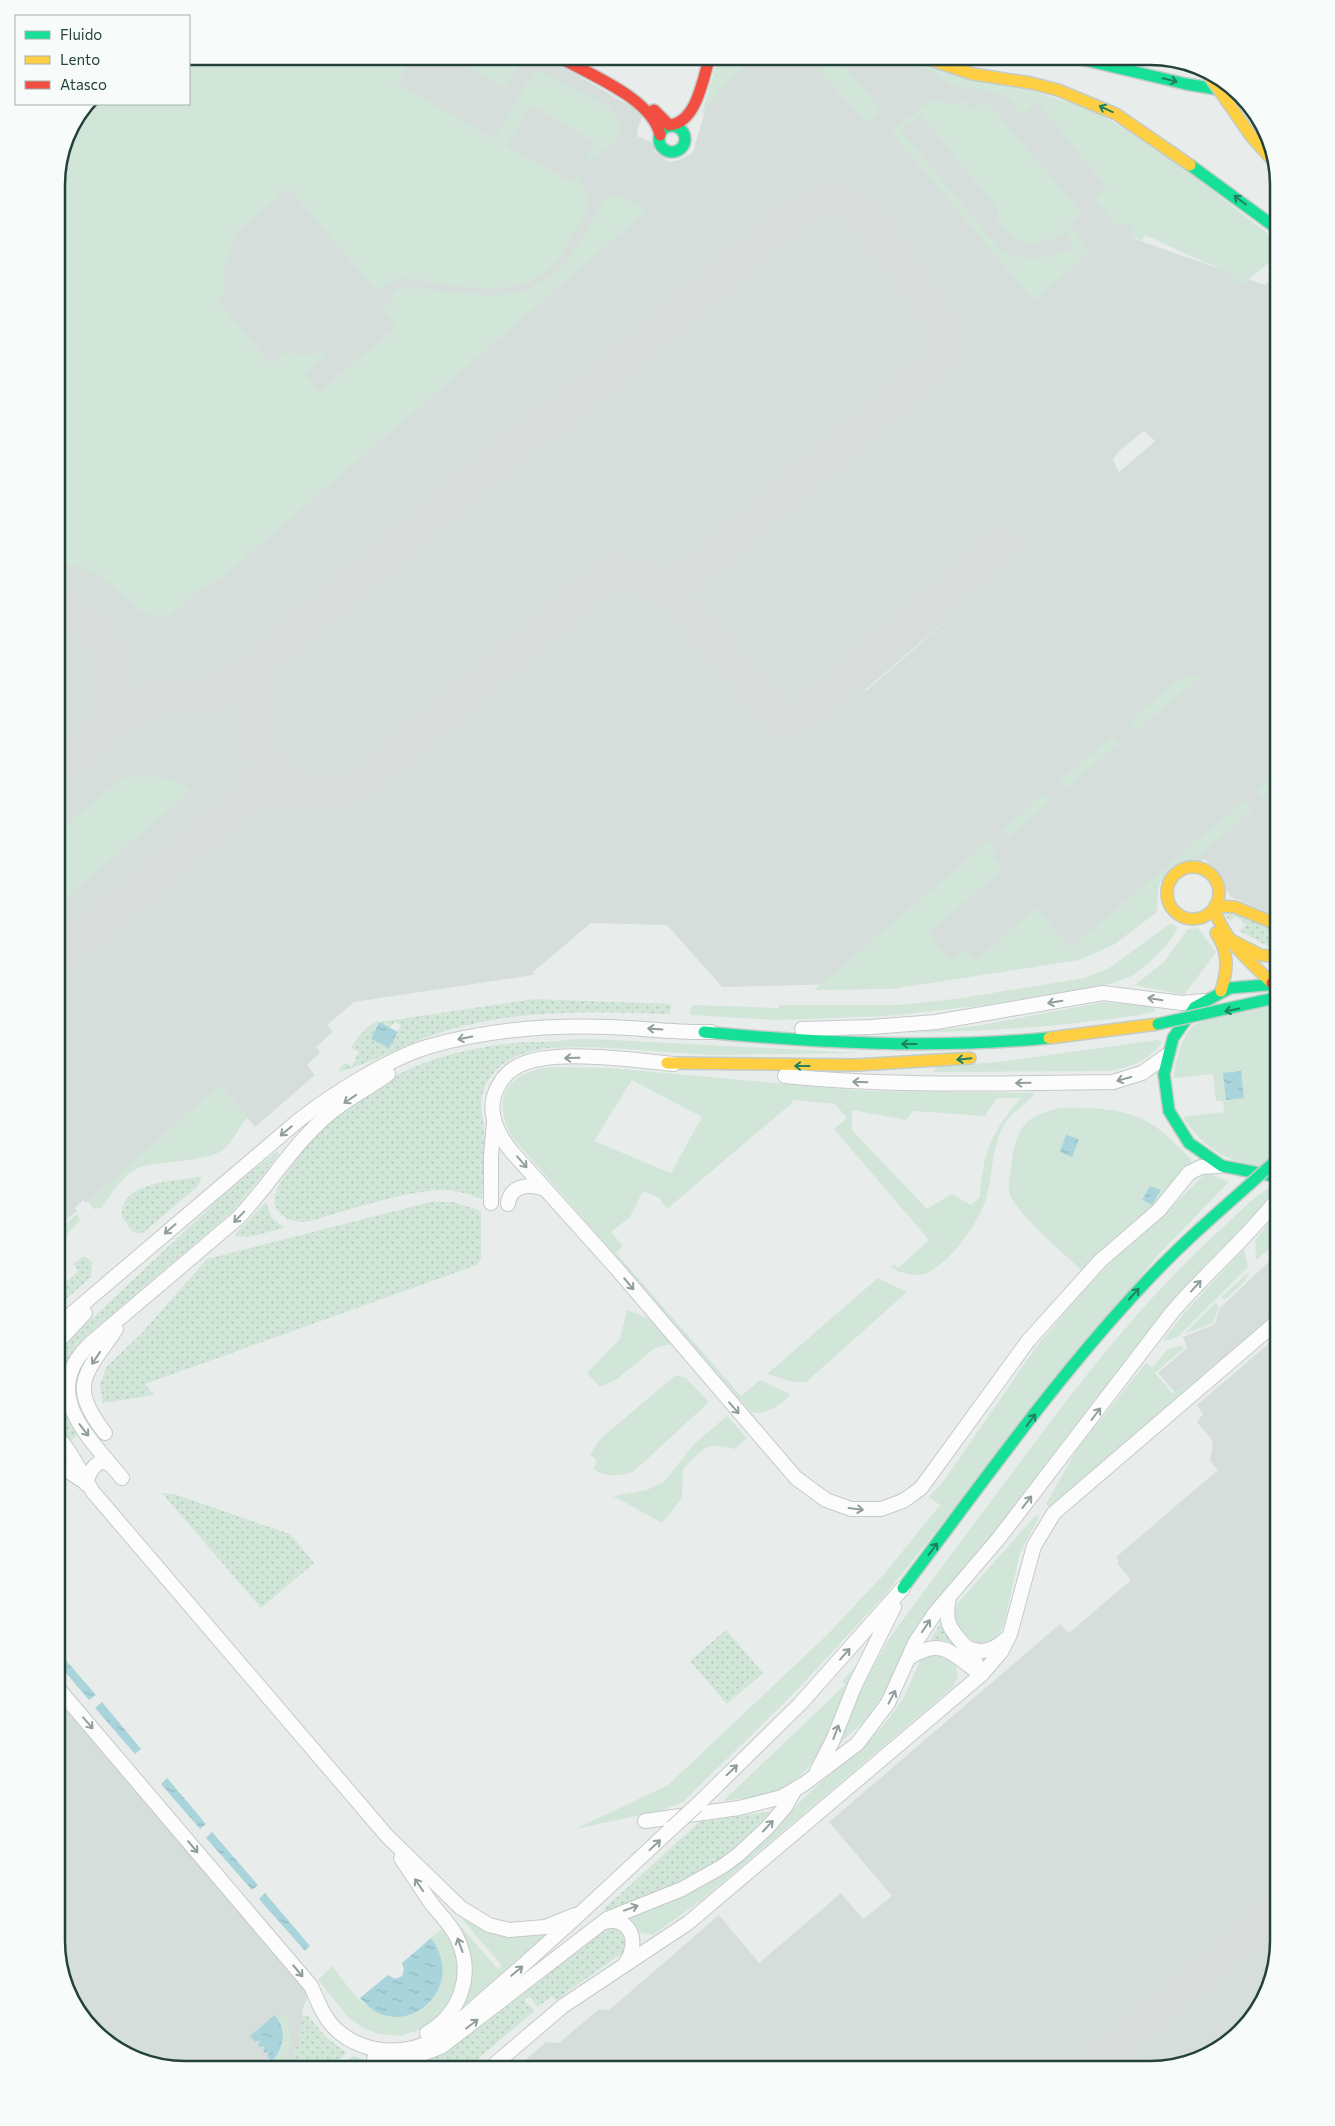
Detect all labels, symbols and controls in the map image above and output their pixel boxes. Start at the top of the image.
legend [15,15,190,105]
text: Fluido [60,25,102,43]
text: Lento [60,50,100,68]
text: Atasco [60,75,107,93]
one-way arrow [1162,76,1178,85]
one-way arrow [1099,104,1114,113]
one-way arrow [1234,195,1247,206]
one-way arrow [1147,994,1163,1004]
one-way arrow [1047,998,1063,1008]
one-way arrow [1224,1005,1240,1015]
one-way arrow [647,1024,663,1034]
one-way arrow [458,1034,474,1044]
one-way arrow [902,1039,918,1049]
one-way arrow [565,1053,581,1062]
one-way arrow [956,1054,972,1064]
one-way arrow [794,1061,810,1071]
one-way arrow [1117,1075,1133,1085]
one-way arrow [853,1077,869,1087]
one-way arrow [1015,1078,1032,1088]
one-way arrow [343,1094,357,1105]
one-way arrow [280,1125,293,1136]
one-way arrow [516,1155,527,1168]
one-way arrow [233,1210,245,1223]
one-way arrow [164,1223,177,1235]
one-way arrow [624,1277,635,1290]
one-way arrow [1190,1279,1202,1292]
one-way arrow [1128,1288,1140,1301]
one-way arrow [91,1351,101,1365]
one-way arrow [729,1401,740,1414]
one-way arrow [1090,1408,1101,1421]
one-way arrow [1026,1414,1037,1427]
one-way arrow [78,1424,89,1437]
one-way arrow [1022,1496,1033,1509]
one-way arrow [847,1504,863,1514]
one-way arrow [928,1542,938,1556]
one-way arrow [921,1619,931,1633]
one-way arrow [840,1647,851,1660]
one-way arrow [887,1689,897,1704]
one-way arrow [83,1717,94,1730]
one-way arrow [832,1725,841,1740]
one-way arrow [726,1764,738,1777]
one-way arrow [762,1819,774,1832]
one-way arrow [648,1839,661,1850]
one-way arrow [188,1840,199,1853]
one-way arrow [414,1878,424,1892]
one-way arrow [623,1903,638,1912]
one-way arrow [455,1937,464,1953]
one-way arrow [292,1965,304,1978]
one-way arrow [510,1966,523,1977]
one-way arrow [465,2019,479,2029]

